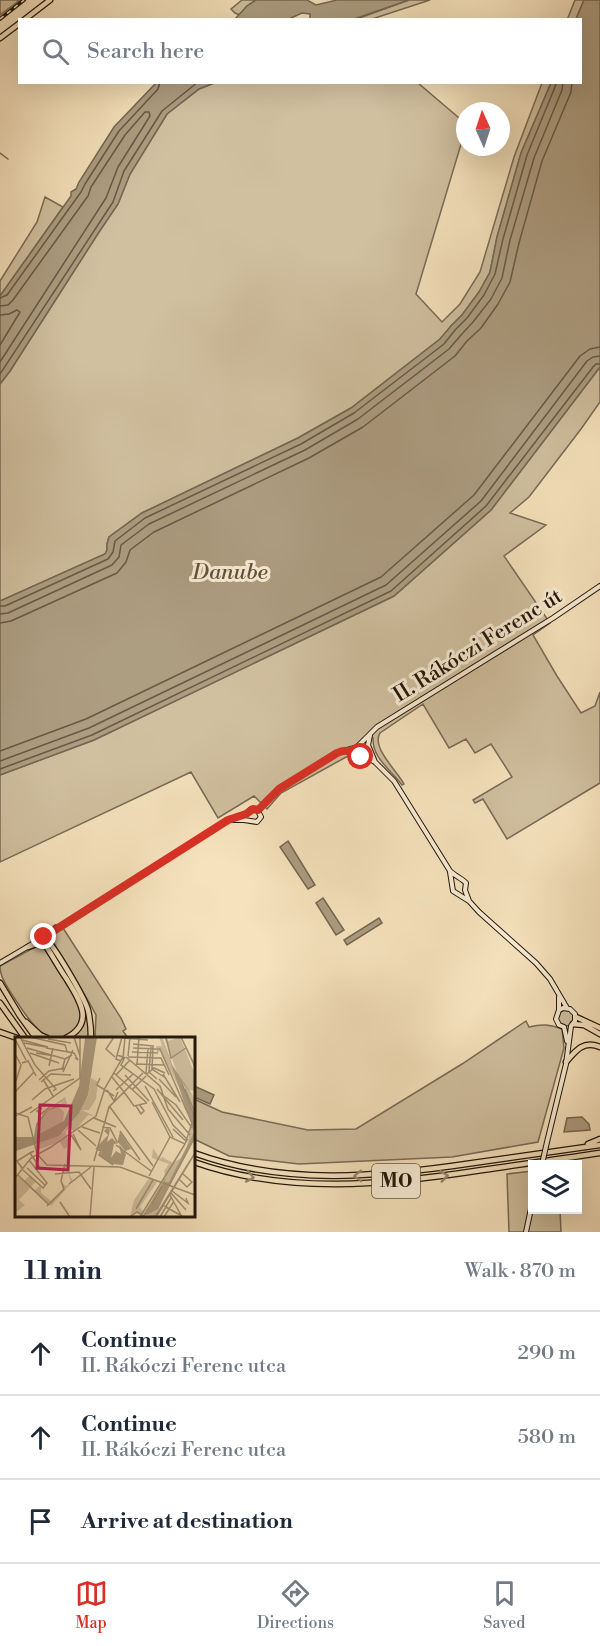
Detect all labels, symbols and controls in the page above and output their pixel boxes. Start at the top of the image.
search box [18,18,582,84]
icon: search [39,35,72,68]
text: Search here [87,38,204,65]
north arrow [456,102,510,156]
water label: Danube [191,559,268,586]
street label: II. Rákóczi Ferenc út [389,583,568,709]
route start [347,743,373,769]
route end [30,923,56,949]
inset map [15,1037,195,1217]
map controls [528,1160,582,1214]
button: layers [528,1160,582,1214]
road number: M0 [372,1164,420,1198]
one-way arrow [354,1169,363,1182]
one-way arrow [244,1170,254,1183]
one-way arrow [439,1170,448,1182]
text: 11 min [24,1255,102,1287]
text: Walk · 870 m [465,1259,576,1284]
text: Continue [81,1327,177,1354]
icon: ahead [24,1337,57,1370]
text: 290 m [518,1341,576,1366]
text: II. Rákóczi Ferenc utca [81,1354,286,1379]
text: Continue [81,1411,177,1438]
icon: ahead [24,1421,57,1454]
text: 580 m [518,1425,576,1450]
text: II. Rákóczi Ferenc utca [81,1438,286,1463]
icon: arrive [24,1505,57,1538]
text: Arrive at destination [81,1508,293,1535]
tab: Map [75,1577,108,1633]
tab: Directions [257,1577,334,1633]
tab: Saved [483,1577,525,1633]

